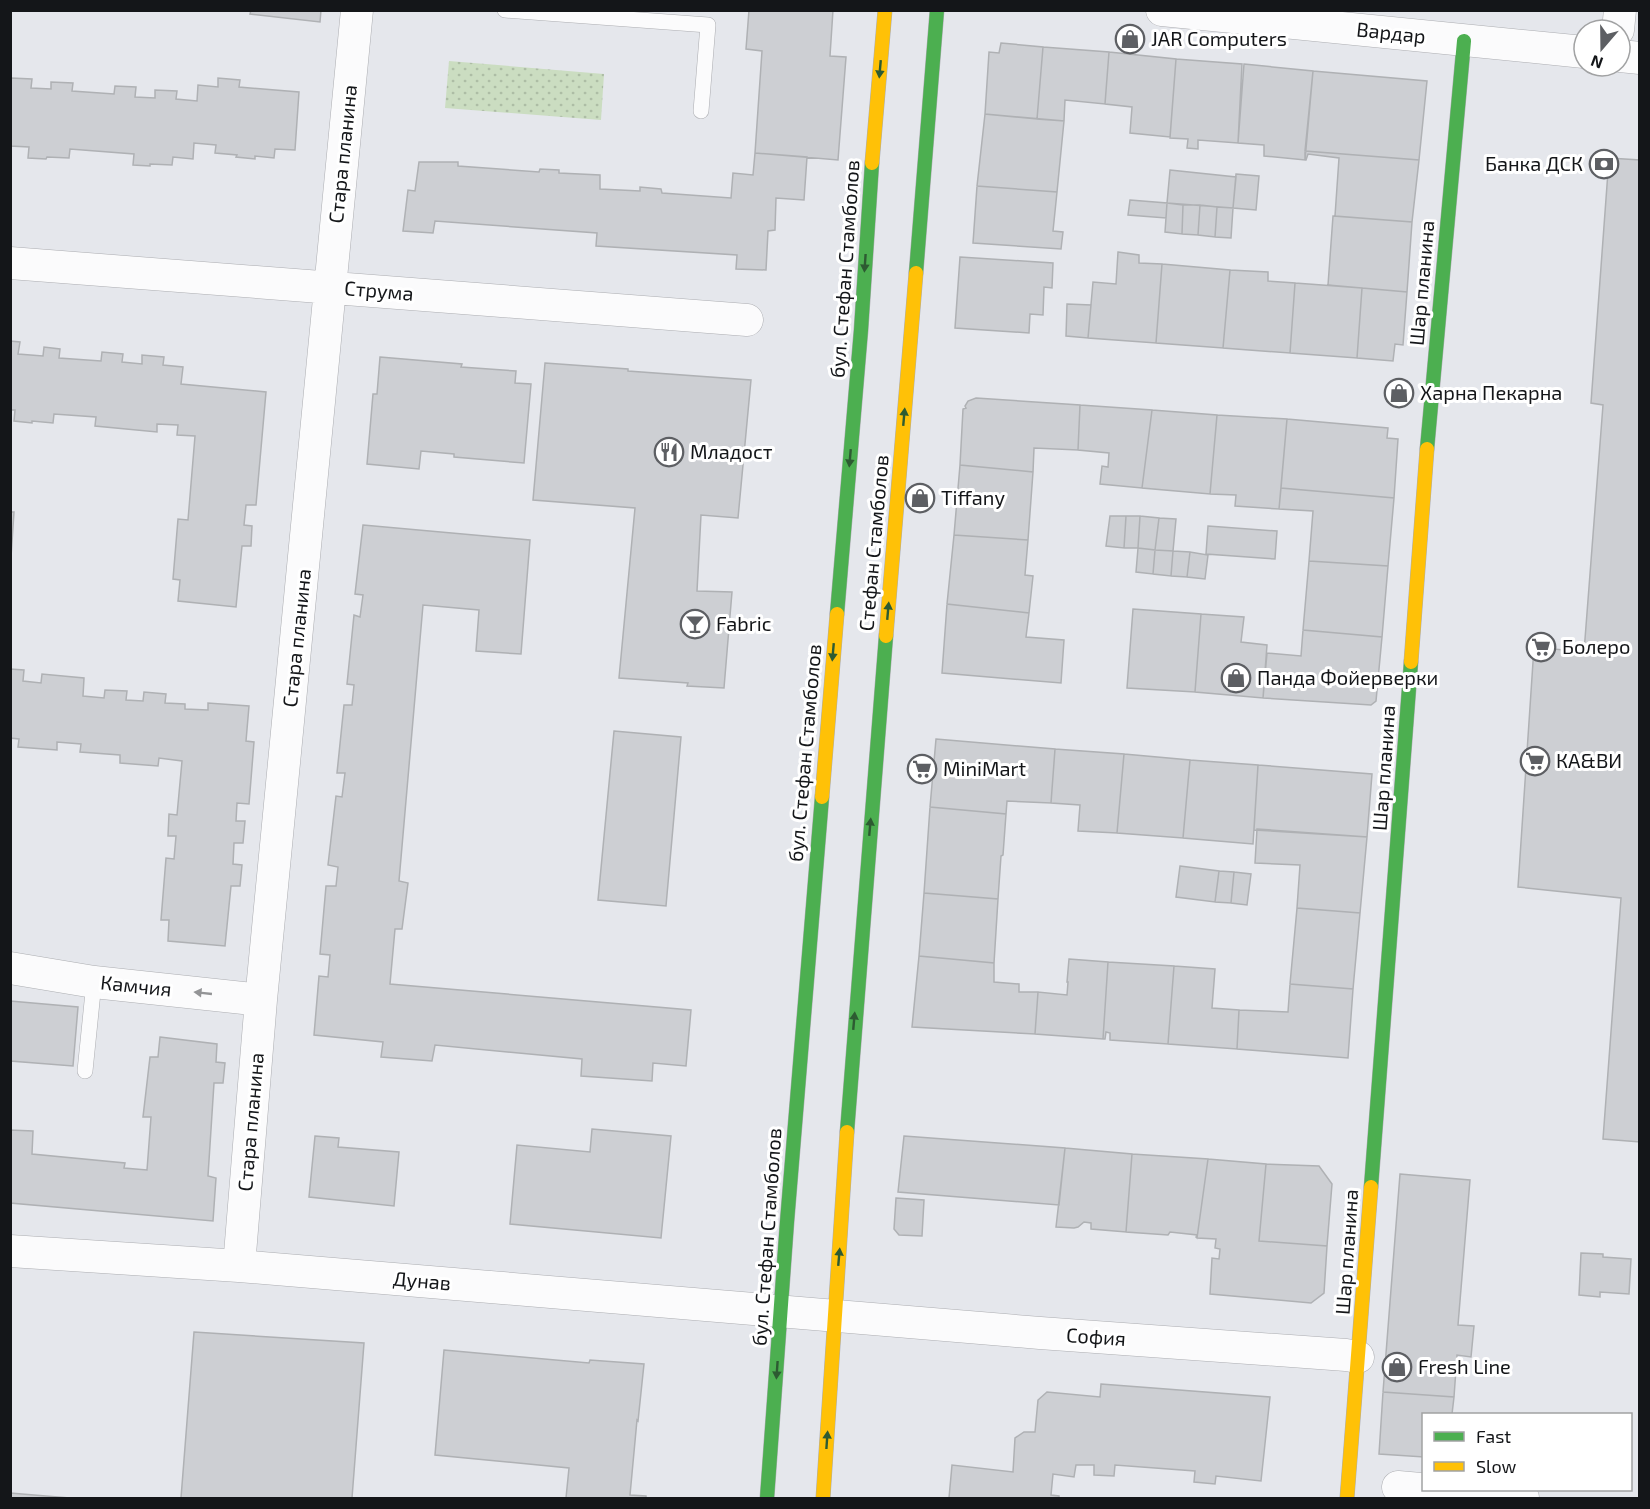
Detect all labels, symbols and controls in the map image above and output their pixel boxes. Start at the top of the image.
street label: Вардар [1355,16,1427,48]
north arrow [1572,18,1632,78]
shop icon: JAR Computers [1114,23,1146,55]
place label: JAR Computers [1151,26,1287,50]
text: N [1588,52,1605,73]
one-way arrow [875,59,885,78]
street label: Стара планина [323,83,361,224]
bank icon: Банка ДСК [1588,148,1620,180]
place label: Банка ДСК [1485,151,1583,175]
street label: бул. Стефан Стамболов [824,159,865,379]
street label: Шар планина [1404,219,1438,347]
one-way arrow [860,254,870,273]
street label: Струма [343,275,415,306]
shop icon: Харна Пекарна [1383,377,1415,409]
place label: Харна Пекарна [1420,380,1562,404]
one-way arrow [899,407,909,426]
restaurant icon: Младост [653,436,685,468]
place label: Младост [690,439,773,463]
one-way arrow [845,448,855,467]
street label: Стефан Стамболов [853,454,893,632]
shop icon: Tiffany [904,482,936,514]
place label: Tiffany [941,485,1005,509]
street label: Стара планина [277,567,315,708]
one-way arrow [883,602,893,621]
bar icon: Fabric [679,608,711,640]
place label: Fabric [716,611,772,635]
supermarket icon: Болеро [1525,631,1557,663]
place label: Болеро [1562,634,1630,658]
one-way arrow [828,642,838,661]
street label: бул. Стефан Стамболов [783,643,826,863]
shop icon: Панда Фойерверки [1220,662,1252,694]
place label: Панда Фойерверки [1257,665,1438,689]
street label: Шар планина [1367,704,1399,831]
supermarket icon: КА&ВИ [1519,745,1551,777]
place label: КА&ВИ [1556,748,1622,772]
supermarket icon: MiniMart [906,753,938,785]
place label: MiniMart [943,756,1027,780]
one-way arrow [866,817,875,836]
street label: Камчия [99,969,173,1001]
one-way arrow [194,989,213,998]
one-way arrow [849,1011,859,1030]
street label: Стара планина [232,1052,268,1192]
street label: бул. Стефан Стамболов [746,1127,787,1347]
street label: Шар планина [1330,1188,1362,1315]
one-way arrow [834,1248,844,1267]
street label: Дунав [392,1266,452,1295]
street label: София [1065,1322,1127,1350]
shop icon: Fresh Line [1381,1351,1413,1383]
place label: Fresh Line [1418,1354,1511,1378]
one-way arrow [772,1361,781,1380]
legend [1422,1413,1632,1491]
text: Fast [1476,1425,1511,1447]
one-way arrow [822,1431,832,1450]
text: Slow [1476,1455,1517,1477]

